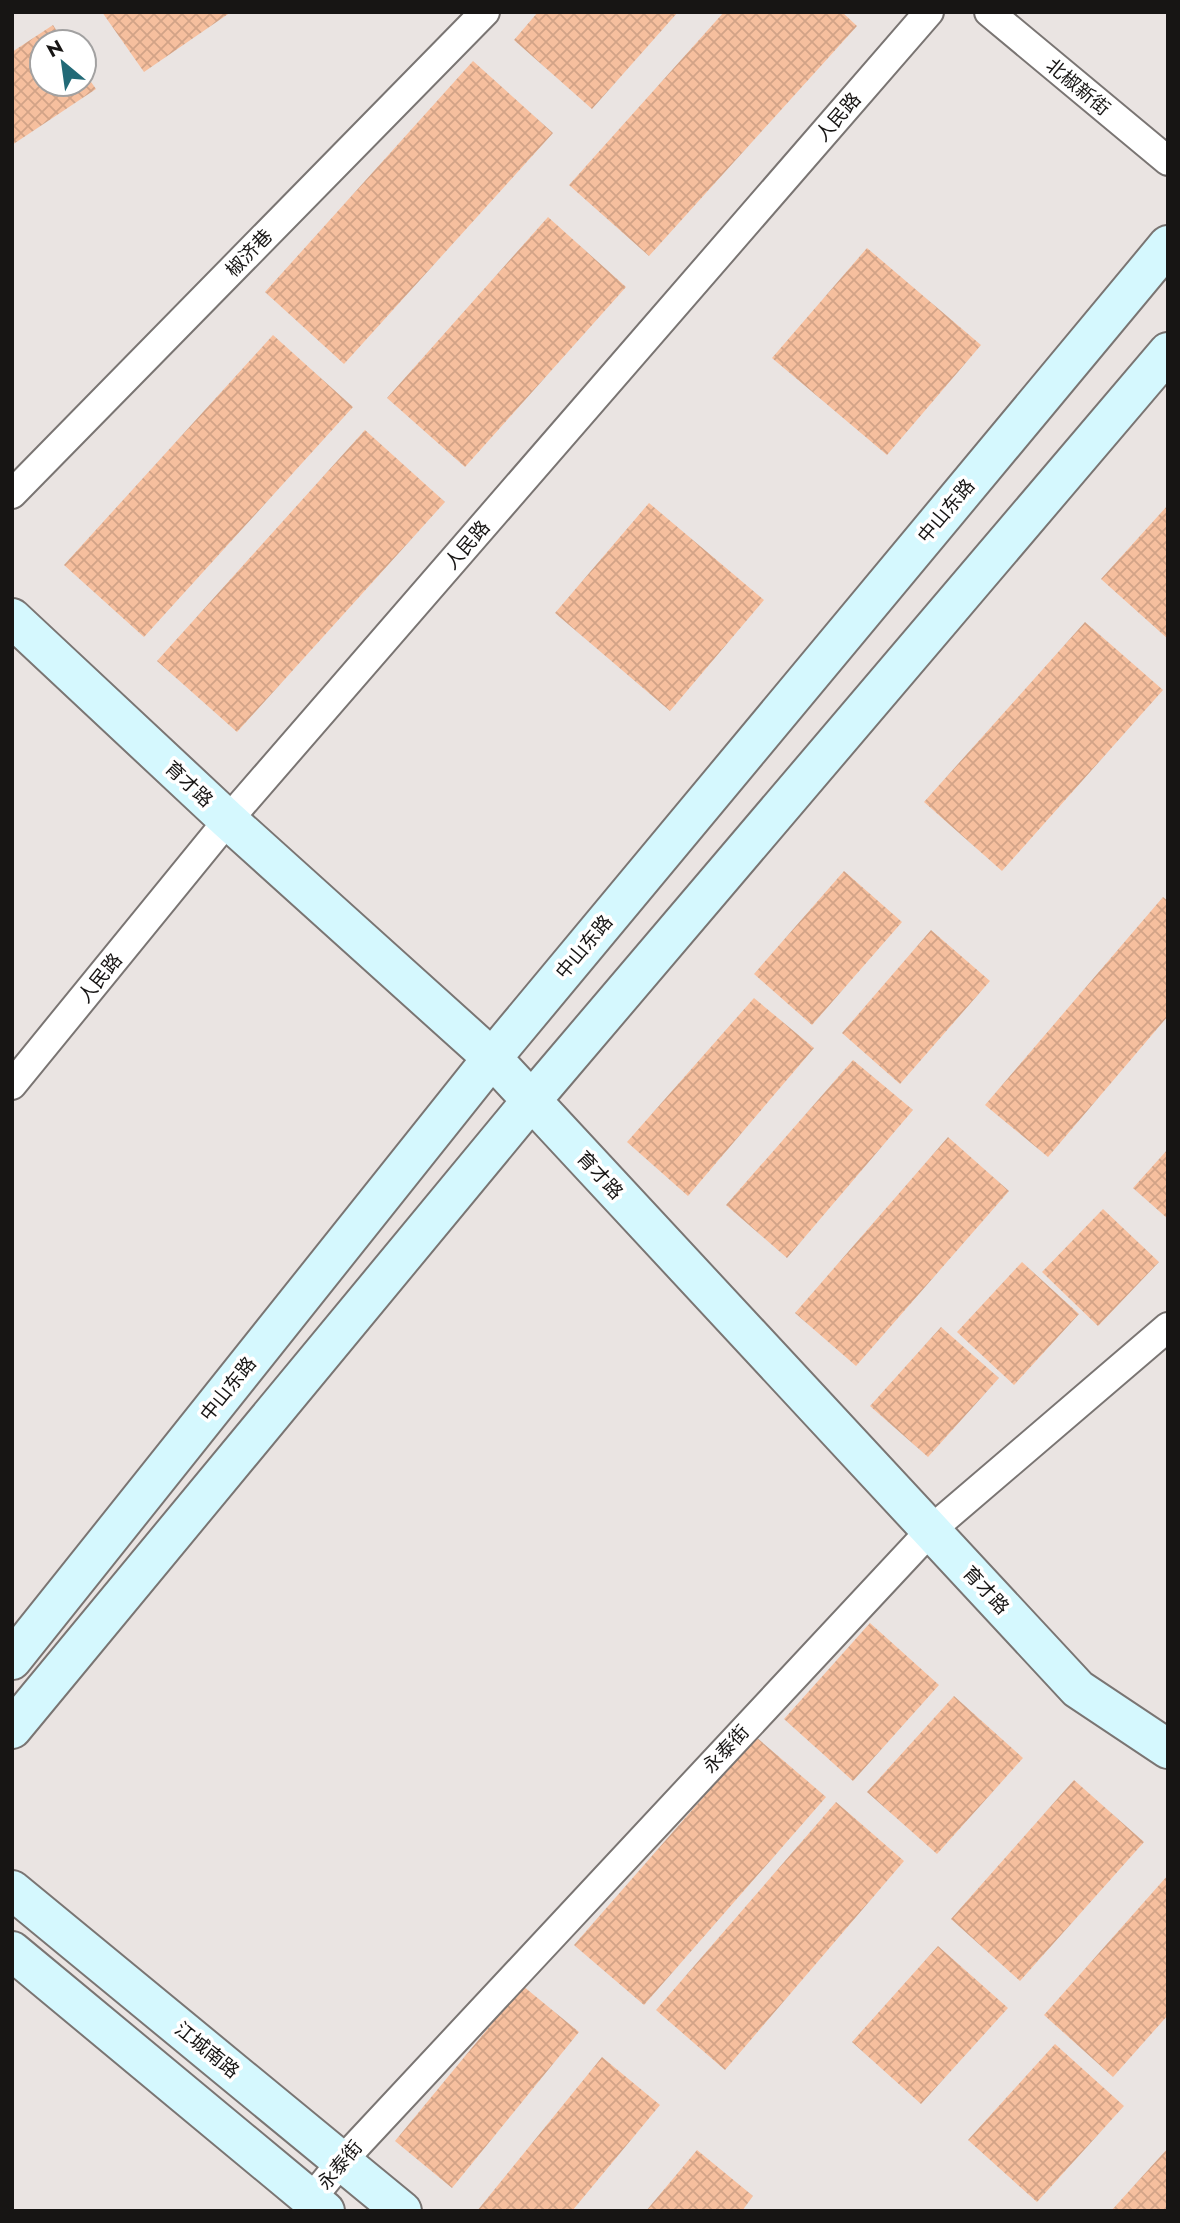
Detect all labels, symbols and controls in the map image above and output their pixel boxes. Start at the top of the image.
north arrow [28,28,98,98]
text: N [42,33,68,64]
street label: 北椒新街 [1040,52,1116,122]
street label: 人民路 [809,87,867,147]
street label: 椒济巷 [219,223,279,283]
street label: 中山东路 [911,473,981,549]
street label: 人民路 [438,515,496,575]
street label: 育才路 [159,755,219,813]
street label: 中山东路 [549,909,619,985]
street label: 人民路 [72,947,128,1009]
street label: 育才路 [571,1145,629,1205]
street label: 中山东路 [194,1351,262,1427]
street label: 育才路 [957,1560,1015,1620]
street label: 永泰街 [697,1719,755,1779]
street label: 江城南路 [169,2016,245,2084]
street label: 永泰街 [311,2134,369,2196]

